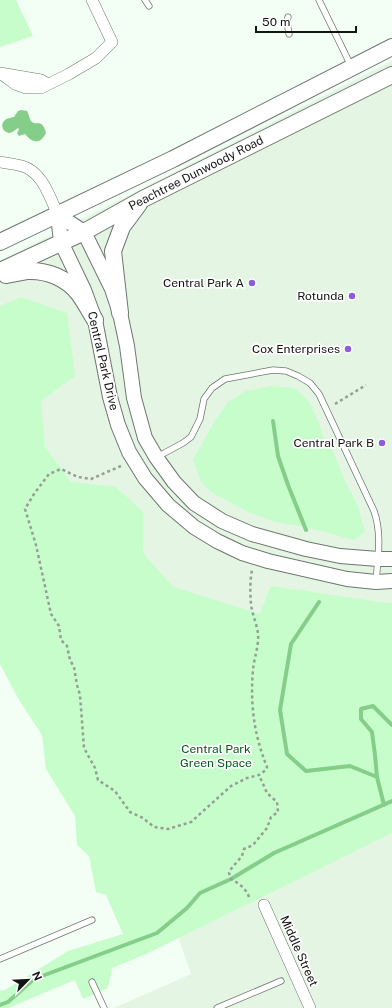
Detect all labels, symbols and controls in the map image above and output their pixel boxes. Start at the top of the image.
scale bar [256,8,356,34]
text: 50 m [262,15,290,29]
street label: Peachtree Dunwoody Road [126,133,266,213]
place label: Central Park A [163,276,244,290]
marker: Central Park A [247,278,257,288]
place label: Rotunda [297,289,344,303]
marker: Rotunda [347,291,357,301]
street label: Central Park Drive [85,310,121,412]
place label: Cox Enterprises [252,342,340,356]
marker: Cox Enterprises [343,344,353,354]
place label: Central Park B [293,436,374,450]
marker: Central Park B [377,438,387,448]
park label: Central Park Green Space [180,742,252,770]
street label: Middle Street [277,913,321,989]
north arrow [8,960,48,1000]
text: N [30,970,44,982]

